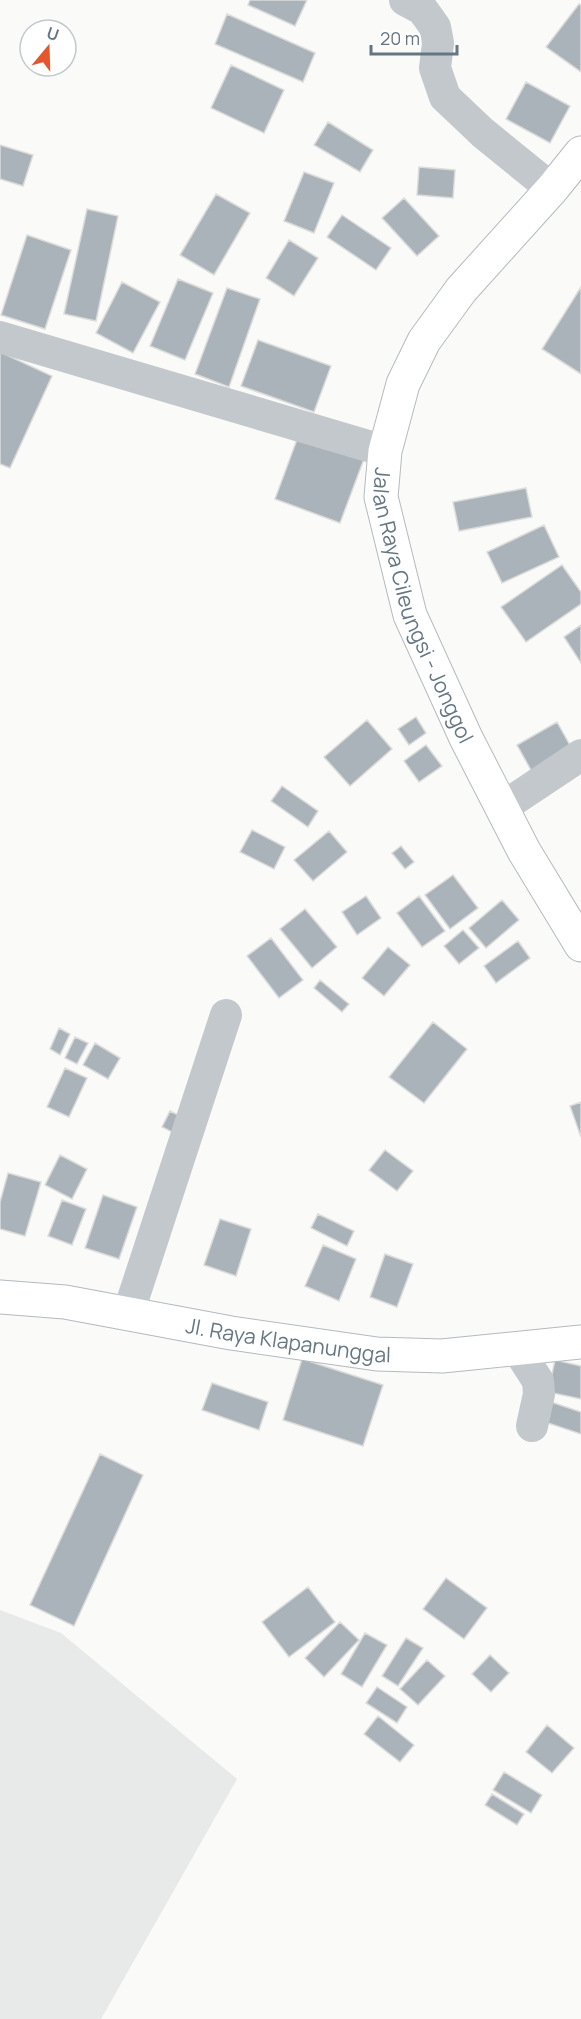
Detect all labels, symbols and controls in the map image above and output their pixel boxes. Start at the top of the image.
north arrow [18,18,78,78]
scale bar [371,18,456,56]
text: U [44,22,62,46]
text: 20 m [380,26,420,50]
street label: Jalan Raya Cileungsi - Jonggol [367,466,480,748]
street label: Jl. Raya Klapanunggal [184,1311,391,1368]

